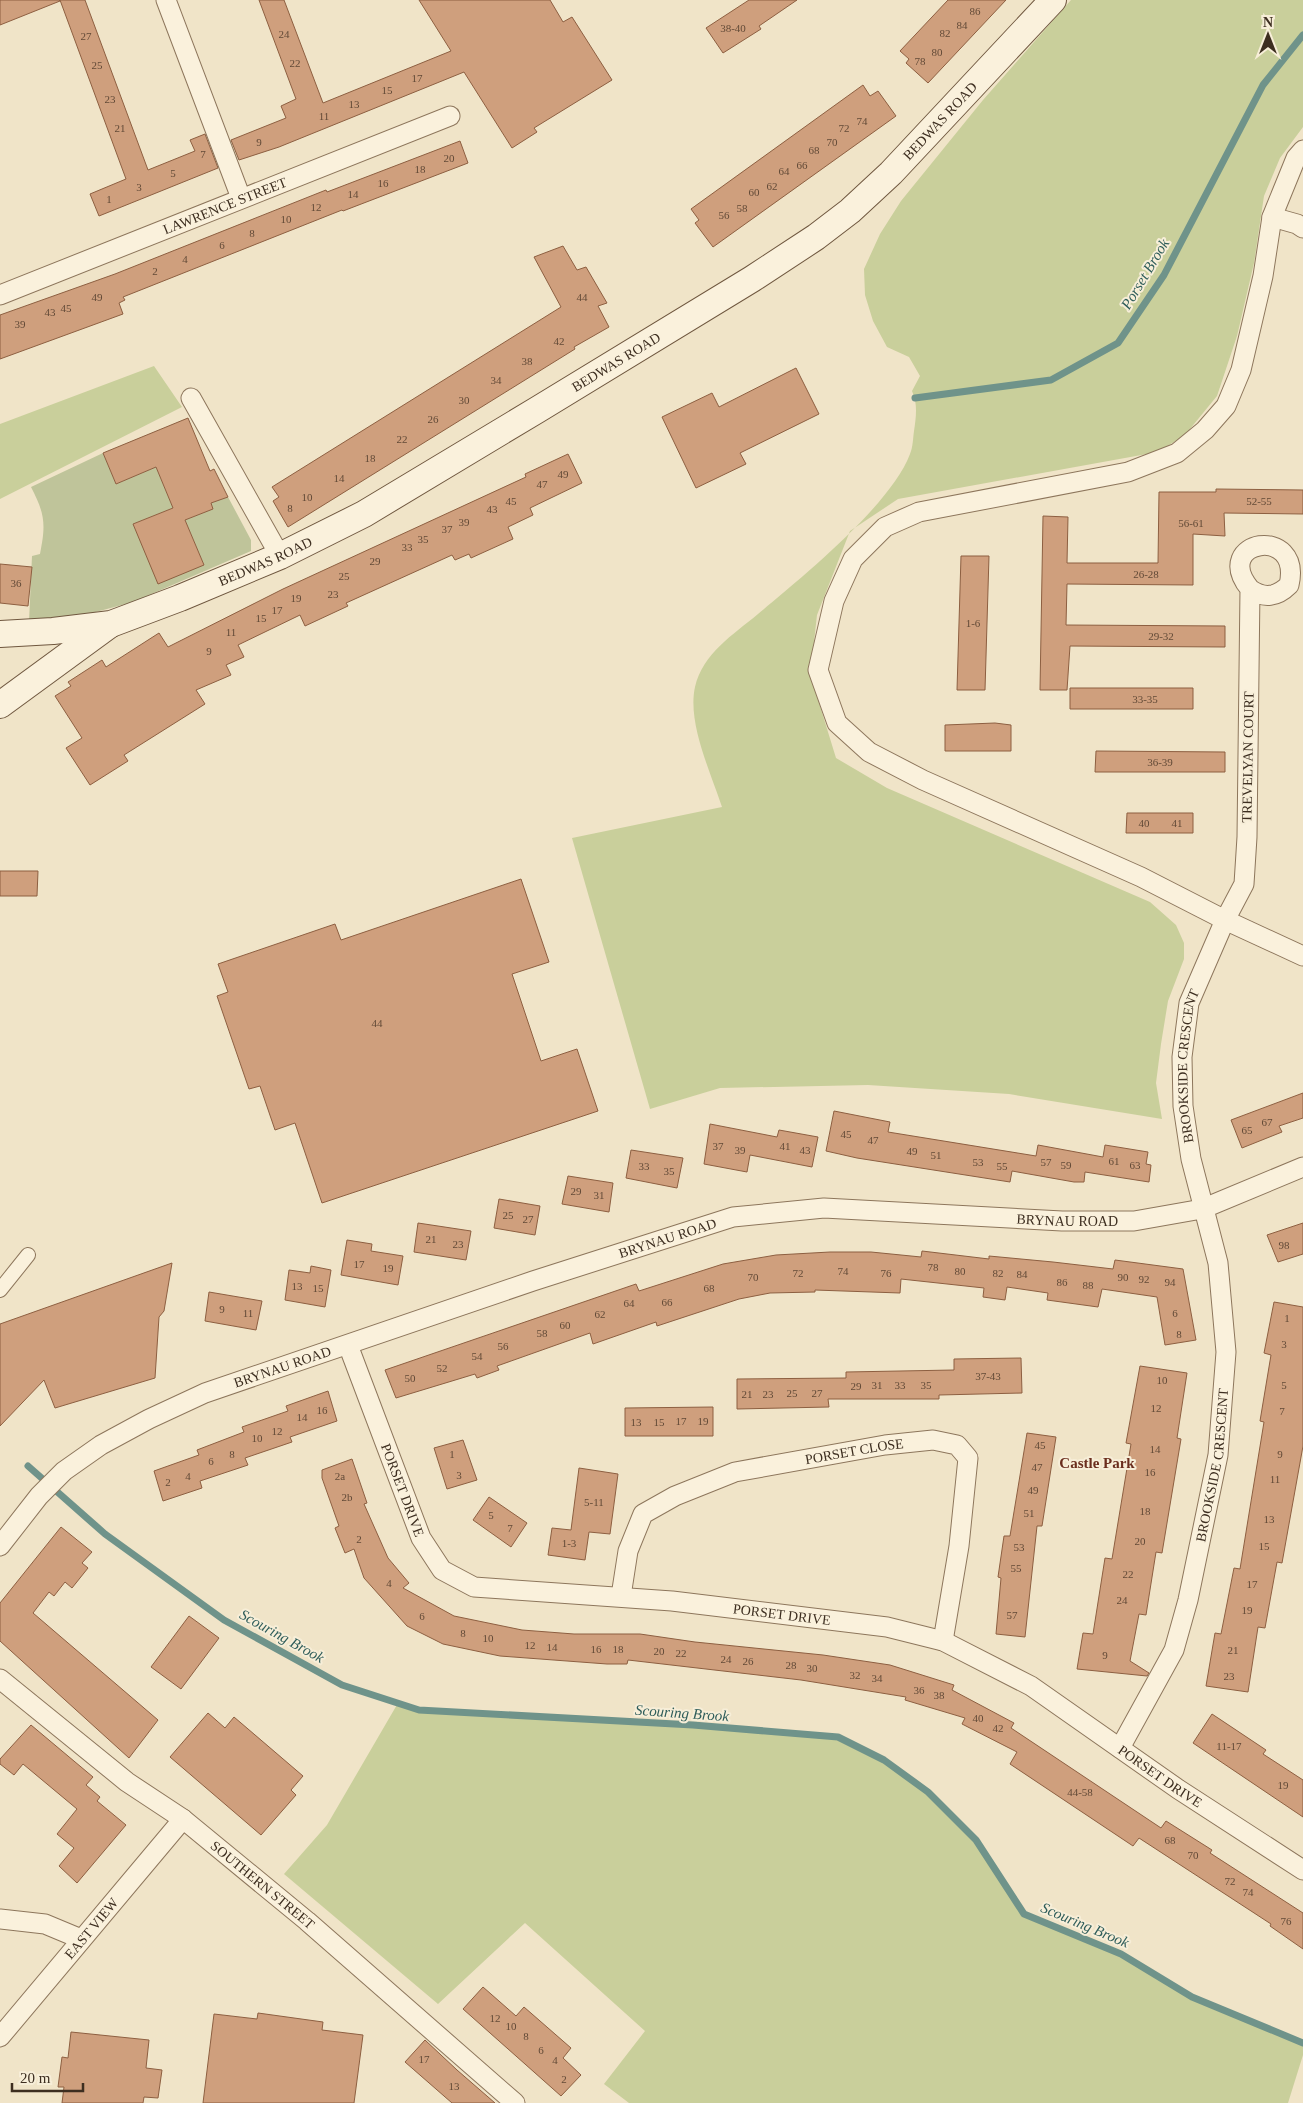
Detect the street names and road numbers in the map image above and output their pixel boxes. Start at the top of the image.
street label: BEDWAS ROAD [900,79,980,163]
street label: LAWRENCE STREET [161,174,289,237]
street label: BEDWAS ROAD [569,329,663,394]
street label: BEDWAS ROAD [216,534,314,589]
street label: TREVELYAN COURT [1239,691,1257,823]
street label: BROOKSIDE CRESCENT [1174,986,1202,1144]
street label: BRYNAU ROAD [1016,1211,1118,1229]
street label: BRYNAU ROAD [617,1215,718,1261]
street label: BRYNAU ROAD [232,1343,333,1390]
street label: BROOKSIDE CRESCENT [1193,1387,1231,1543]
street label: PORSET CLOSE [804,1436,904,1467]
street label: PORSET DRIVE [378,1441,427,1539]
street label: PORSET DRIVE [732,1601,832,1628]
street label: PORSET DRIVE [1115,1742,1205,1810]
street label: SOUTHERN STREET [208,1838,318,1932]
street label: EAST VIEW [62,1894,122,1962]

